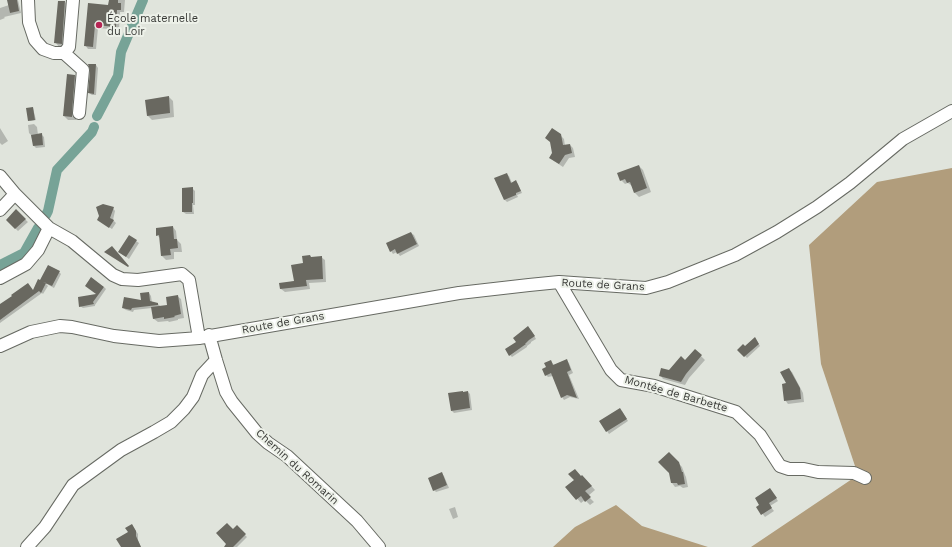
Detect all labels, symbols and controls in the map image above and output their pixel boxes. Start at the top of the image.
place label: École maternelle du Loir [107,12,198,38]
marker: École maternelle du Loir [94,20,104,30]
street label: Route de Grans [561,276,645,294]
street label: Route de Grans [241,309,325,337]
street label: Montée de Barbette [623,373,729,415]
street label: Chemin du Romarin [253,426,341,508]

